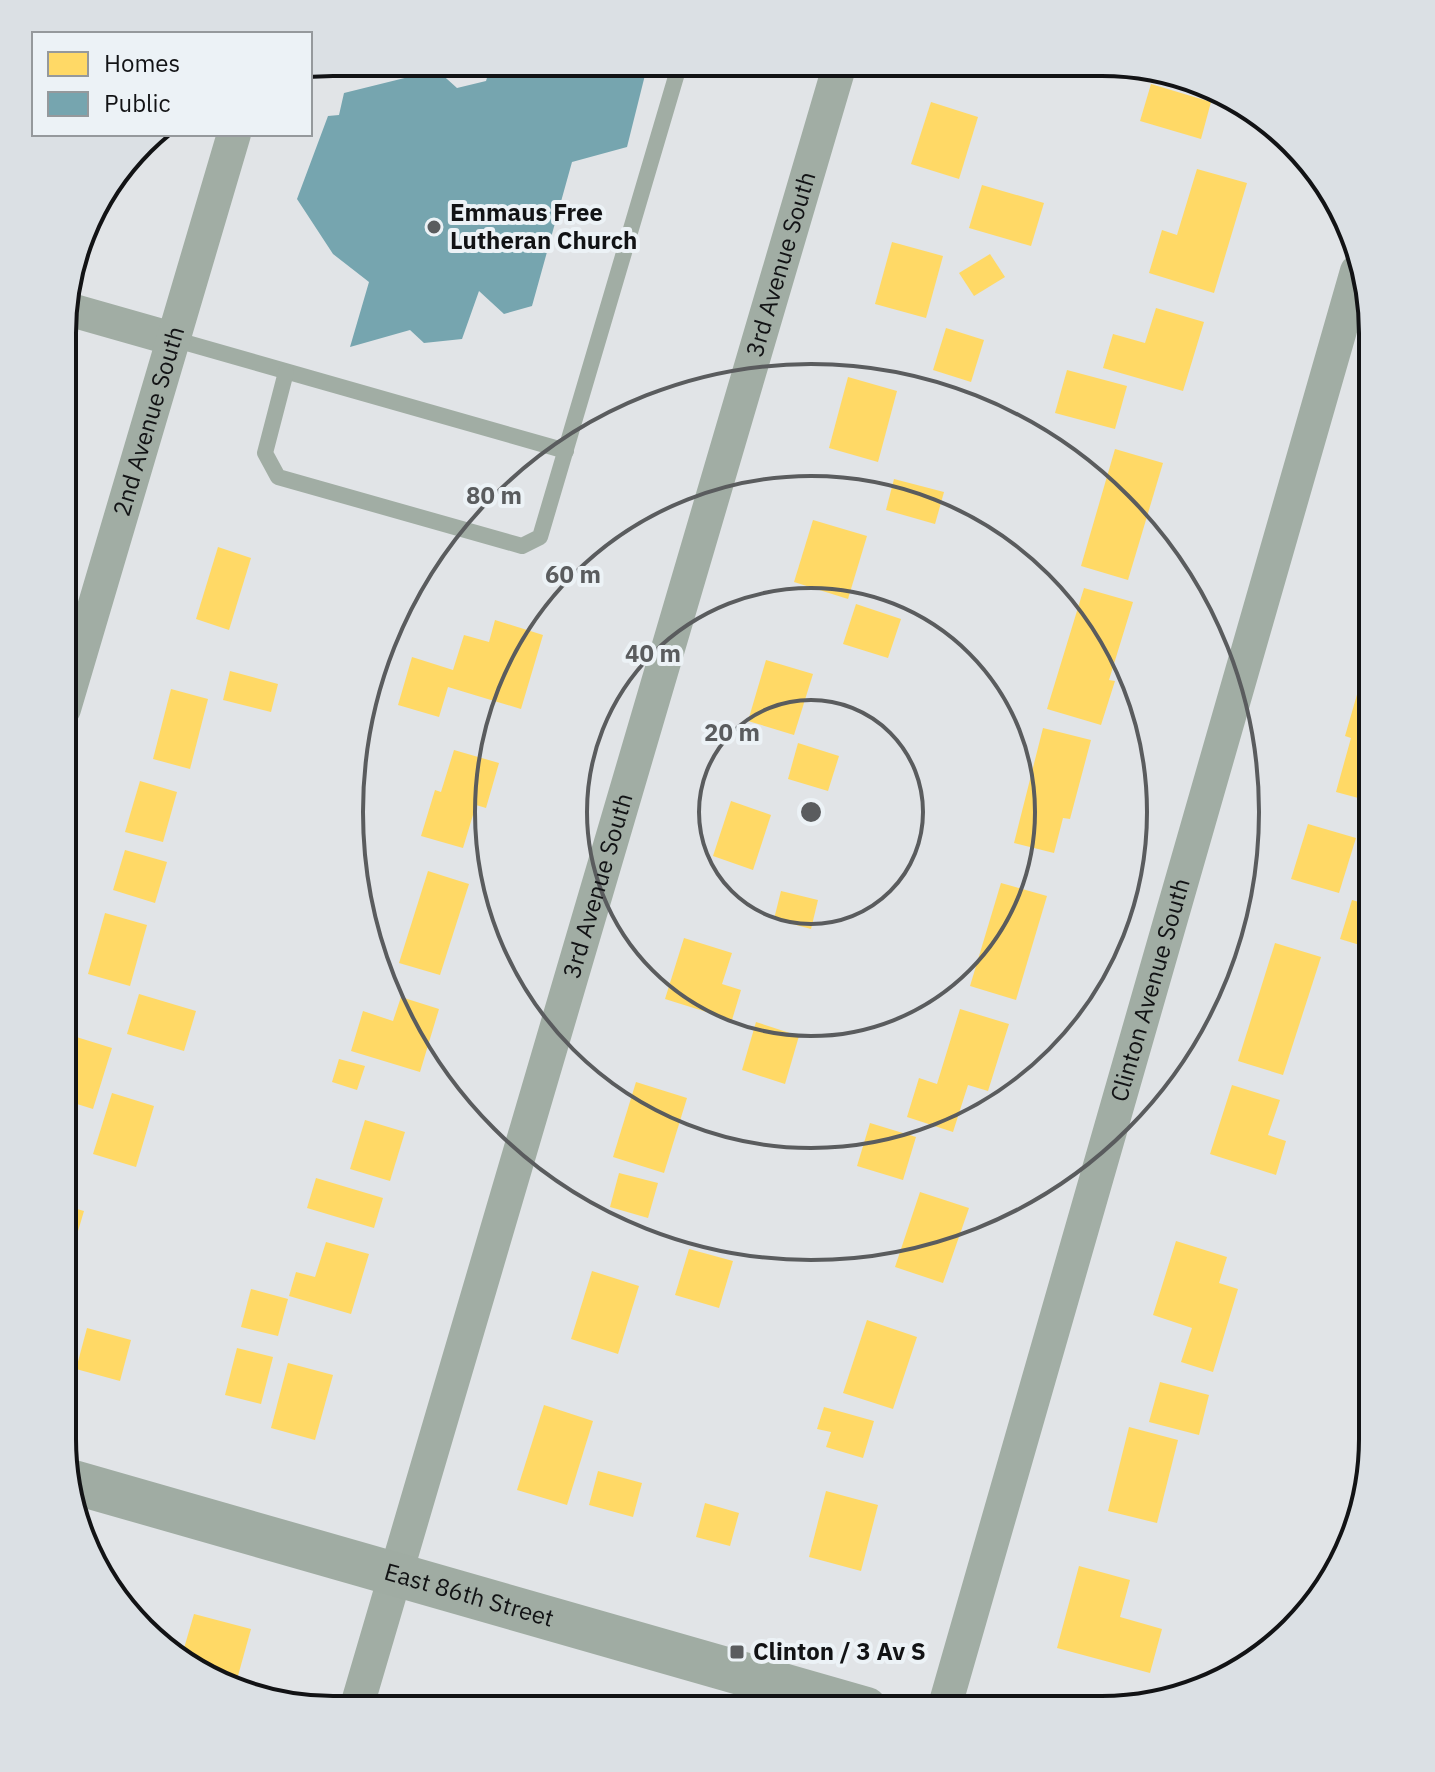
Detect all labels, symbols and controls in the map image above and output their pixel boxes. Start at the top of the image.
legend [32,32,312,136]
text: Homes [104,47,180,79]
text: Public [104,87,171,119]
street label: 3rd Avenue South [738,168,823,360]
place label: Emmaus Free Lutheran Church [450,196,637,256]
marker: Emmaus Free Lutheran Church [425,218,443,236]
street label: 2nd Avenue South [105,322,191,520]
text: 80 m [466,479,522,511]
text: 60 m [545,558,601,590]
text: 40 m [625,637,681,669]
text: 20 m [704,716,760,748]
street label: 3rd Avenue South [555,789,640,982]
centre of rings [797,798,825,826]
street label: Clinton Avenue South [1102,874,1197,1105]
street label: East 86th Street [381,1555,558,1634]
place label: Clinton / 3 Av S [753,1635,926,1667]
marker: Clinton / 3 Av S [728,1643,746,1661]

